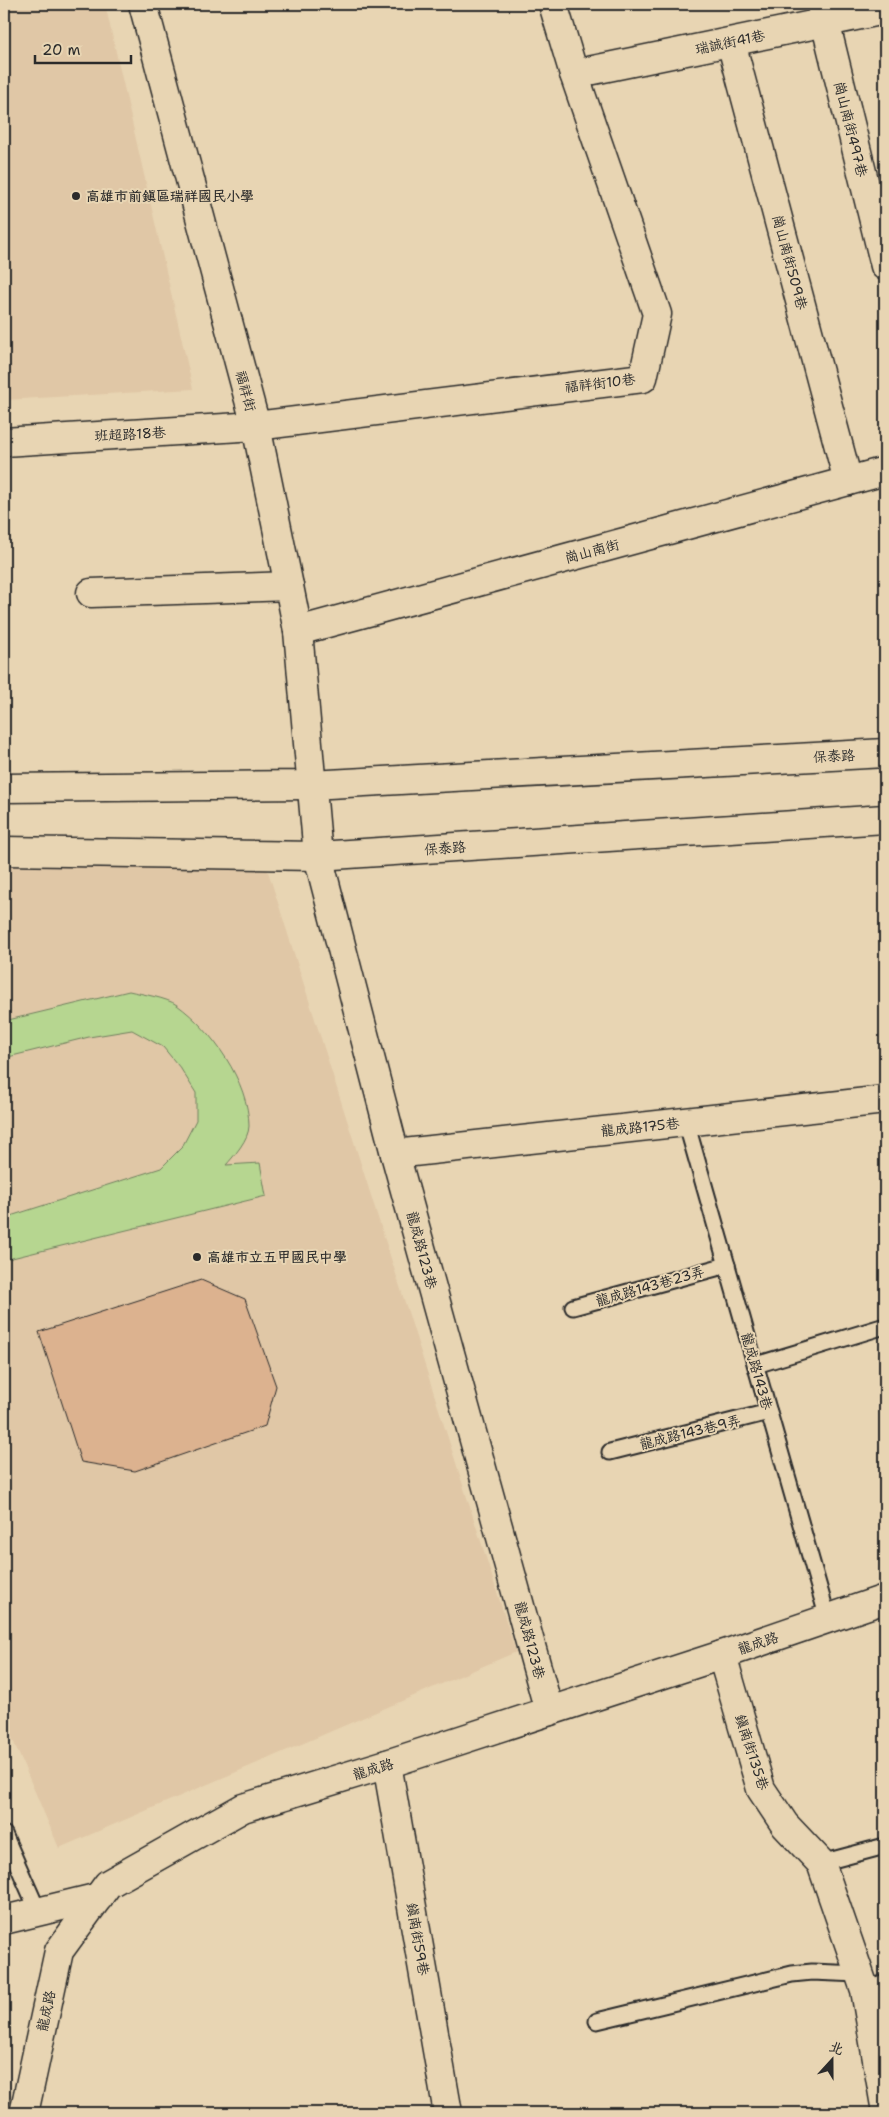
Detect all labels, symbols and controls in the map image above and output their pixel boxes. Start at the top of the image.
street label: 瑞誠街41巷 [692,26,768,58]
scale bar [35,32,131,64]
text: 20 m [42,40,81,60]
street label: 崗山南街497巷 [830,79,872,180]
place label: 高雄市前鎮區瑞祥國民小學 [86,187,254,205]
marker: 高雄市前鎮區瑞祥國民小學 [70,190,82,202]
street label: 崗山南街509巷 [769,213,812,312]
street label: 福祥街 [232,368,260,414]
street label: 福祥街10巷 [564,370,637,396]
street label: 班超路18巷 [94,423,167,445]
street label: 崗山南街 [563,535,621,567]
street label: 保泰路 [813,746,855,766]
street label: 保泰路 [423,838,467,858]
street label: 龍成路175巷 [600,1114,681,1140]
street label: 龍成路123巷 [403,1209,441,1292]
place label: 高雄市立五甲國民中學 [207,1248,347,1266]
marker: 高雄市立五甲國民中學 [191,1251,203,1263]
street label: 龍成路143巷23弄 [593,1262,707,1310]
street label: 龍成路143巷 [737,1330,777,1413]
street label: 龍成路143巷9弄 [638,1411,742,1453]
street label: 龍成路123巷 [511,1599,549,1682]
street label: 龍成路 [735,1628,781,1658]
street label: 鎮南街135巷 [731,1712,773,1793]
street label: 龍成路 [350,1754,396,1784]
street label: 鎮南街59巷 [403,1901,433,1978]
street label: 龍成路 [33,1989,59,2033]
north arrow [806,2034,856,2084]
text: 北 [827,2037,846,2059]

